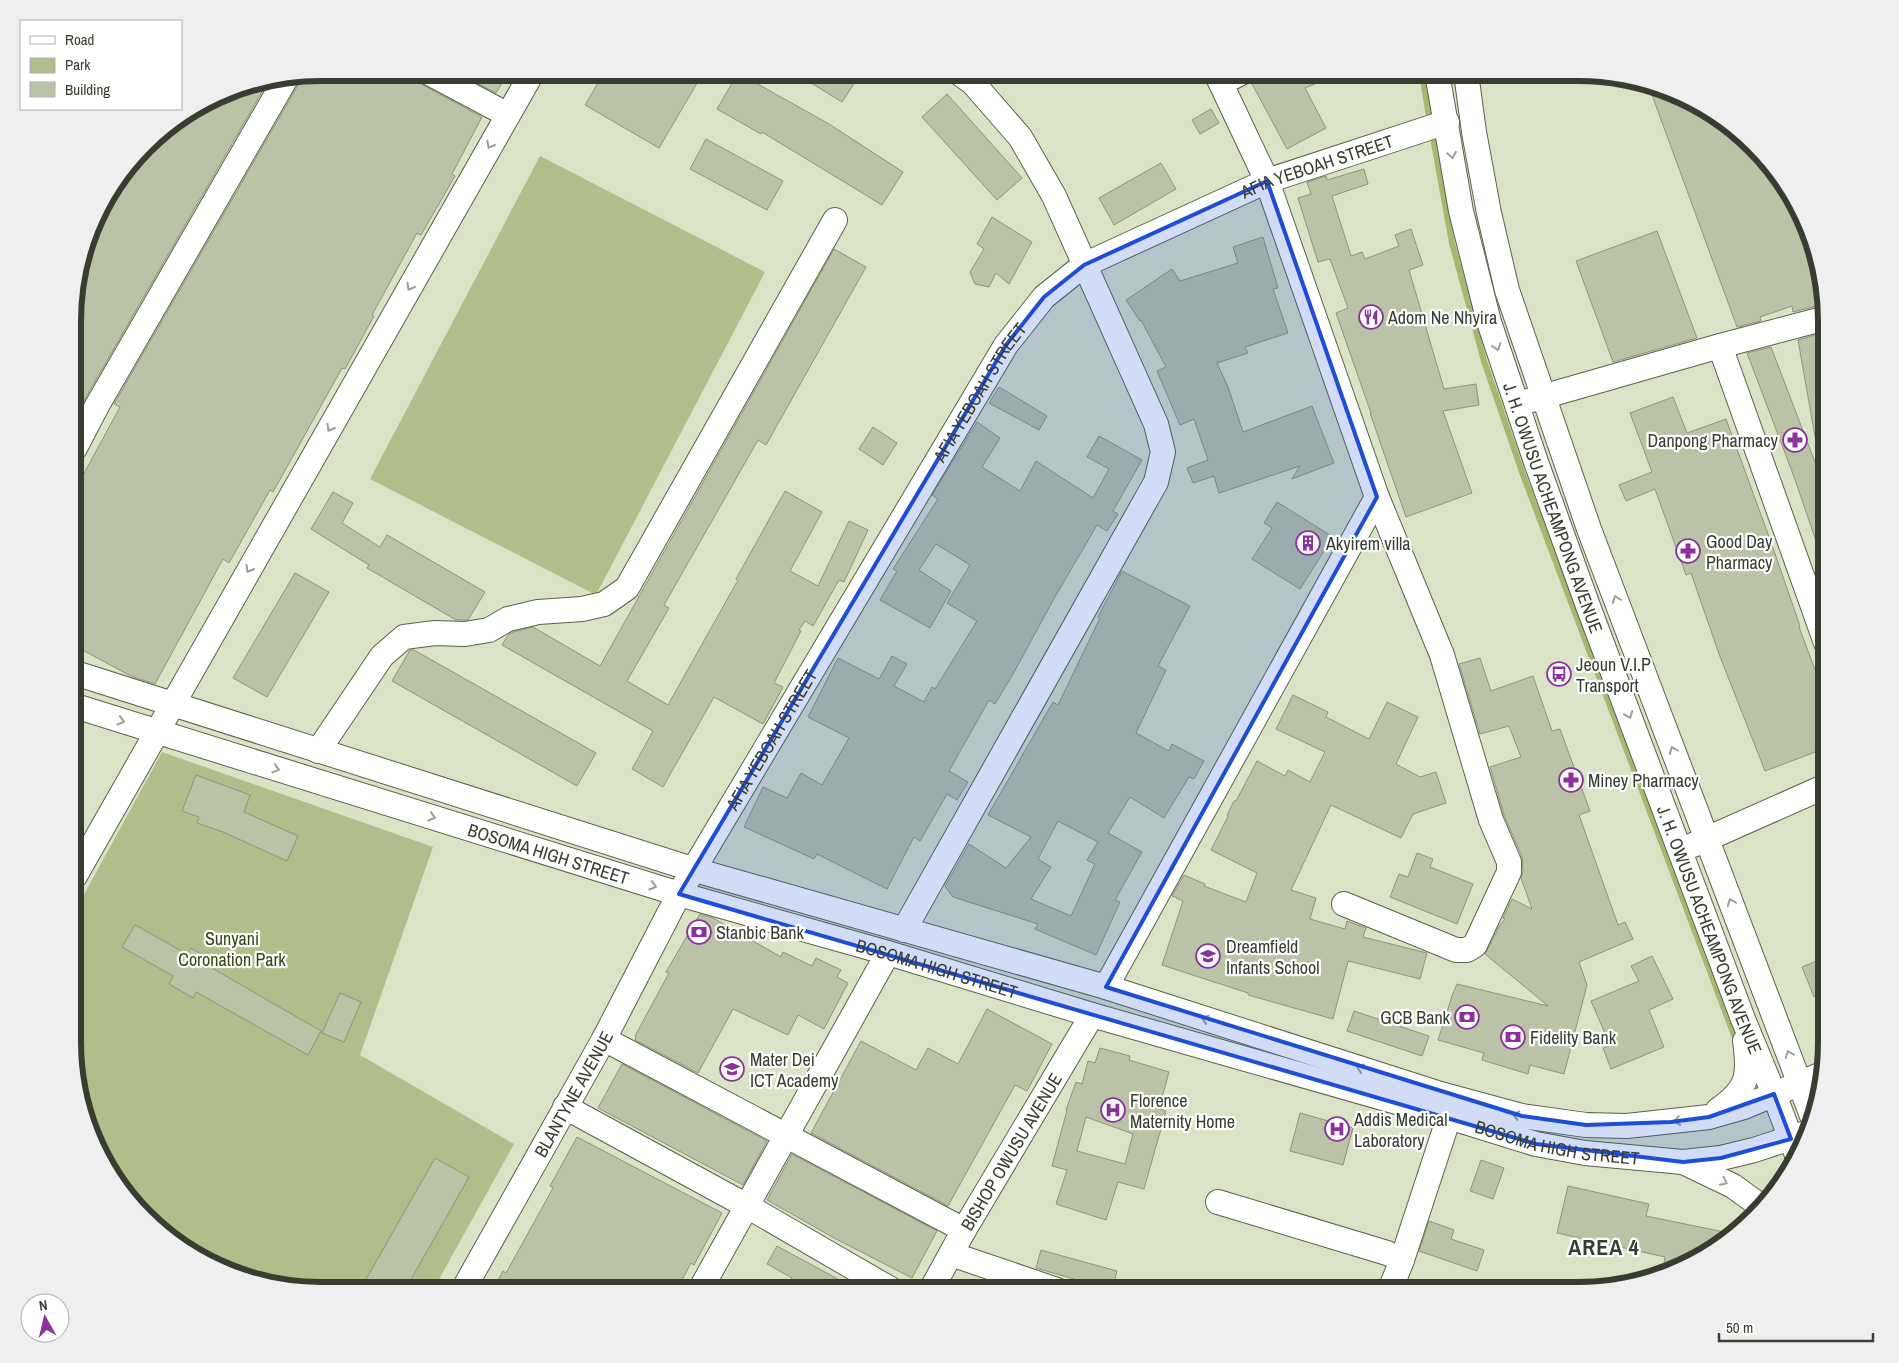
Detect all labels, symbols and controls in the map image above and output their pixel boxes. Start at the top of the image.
legend [20,20,182,110]
text: Road [65,29,94,50]
text: Park [65,54,91,75]
text: Building [65,79,110,100]
street label: AFIA YEBOAH STREET [1236,128,1396,204]
one-way arrow [487,140,497,149]
one-way arrow [1447,151,1457,160]
one-way arrow [406,281,416,290]
restaurant icon: Adom Ne Nhyira [1358,304,1384,330]
place label: Adom Ne Nhyira [1387,305,1497,330]
street label: AFIA YEBOAH STREET [926,317,1032,467]
one-way arrow [1491,343,1501,351]
street label: J. H. OWUSU ACHEAMPONG AVENUE [1498,379,1609,636]
one-way arrow [326,422,336,431]
pharmacy icon: Danpong Pharmacy [1782,427,1808,453]
place label: Danpong Pharmacy [1648,428,1779,453]
place label: Good Day Pharmacy [1706,529,1773,575]
building icon: Akyirem villa [1295,530,1321,556]
place label: Akyirem villa [1325,531,1410,556]
pharmacy icon: Good Day Pharmacy [1675,538,1701,564]
one-way arrow [246,564,256,573]
one-way arrow [1611,595,1621,603]
place label: Jeoun V.I.P Transport [1576,652,1651,698]
bus stop icon: Jeoun V.I.P Transport [1546,661,1572,687]
street label: AFIA YEBOAH STREET [719,664,823,815]
one-way arrow [1623,710,1633,718]
one-way arrow [117,715,125,725]
one-way arrow [1669,747,1679,755]
one-way arrow [272,763,280,773]
pharmacy icon: Miney Pharmacy [1558,767,1584,793]
place label: Miney Pharmacy [1588,768,1699,793]
street label: J. H. OWUSU ACHEAMPONG AVENUE [1651,802,1769,1058]
one-way arrow [427,812,435,822]
street label: BOSOMA HIGH STREET [465,817,632,890]
one-way arrow [649,881,657,891]
one-way arrow [1727,899,1737,907]
bank icon: Stanbic Bank [686,919,712,945]
place label: Stanbic Bank [716,920,804,945]
park label: Sunyani Coronation Park [178,926,286,972]
street label: BOSOMA HIGH STREET [853,932,1021,1004]
place label: Dreamfield Infants School [1226,934,1320,980]
school or university icon: Dreamfield Infants School [1195,943,1221,969]
bank icon: GCB Bank [1454,1004,1480,1030]
place label: GCB Bank [1380,1005,1451,1030]
one-way arrow [1202,1015,1210,1025]
bank icon: Fidelity Bank [1500,1024,1526,1050]
place label: Fidelity Bank [1530,1025,1617,1050]
street label: BLANTYNE AVENUE [528,1027,619,1161]
place label: Mater Dei ICT Academy [750,1047,839,1093]
one-way arrow [1785,1050,1795,1059]
school or university icon: Mater Dei ICT Academy [719,1056,745,1082]
one-way arrow [1357,1064,1365,1074]
street label: BISHOP OWUSU AVENUE [954,1068,1067,1235]
place label: Florence Maternity Home [1130,1088,1235,1134]
hospital icon: Florence Maternity Home [1100,1097,1126,1123]
place label: Addis Medical Laboratory [1353,1107,1448,1153]
one-way arrow [1511,1110,1520,1121]
street label: BOSOMA HIGH STREET [1472,1113,1640,1170]
hospital icon: Addis Medical Laboratory [1324,1116,1350,1142]
one-way arrow [1673,1116,1682,1126]
one-way arrow [1719,1176,1728,1186]
district label: AREA 4 [1568,1232,1640,1262]
north arrow [20,1293,70,1343]
text: N [38,1296,49,1315]
scale bar [1719,1310,1873,1342]
text: 50 m [1726,1317,1753,1338]

